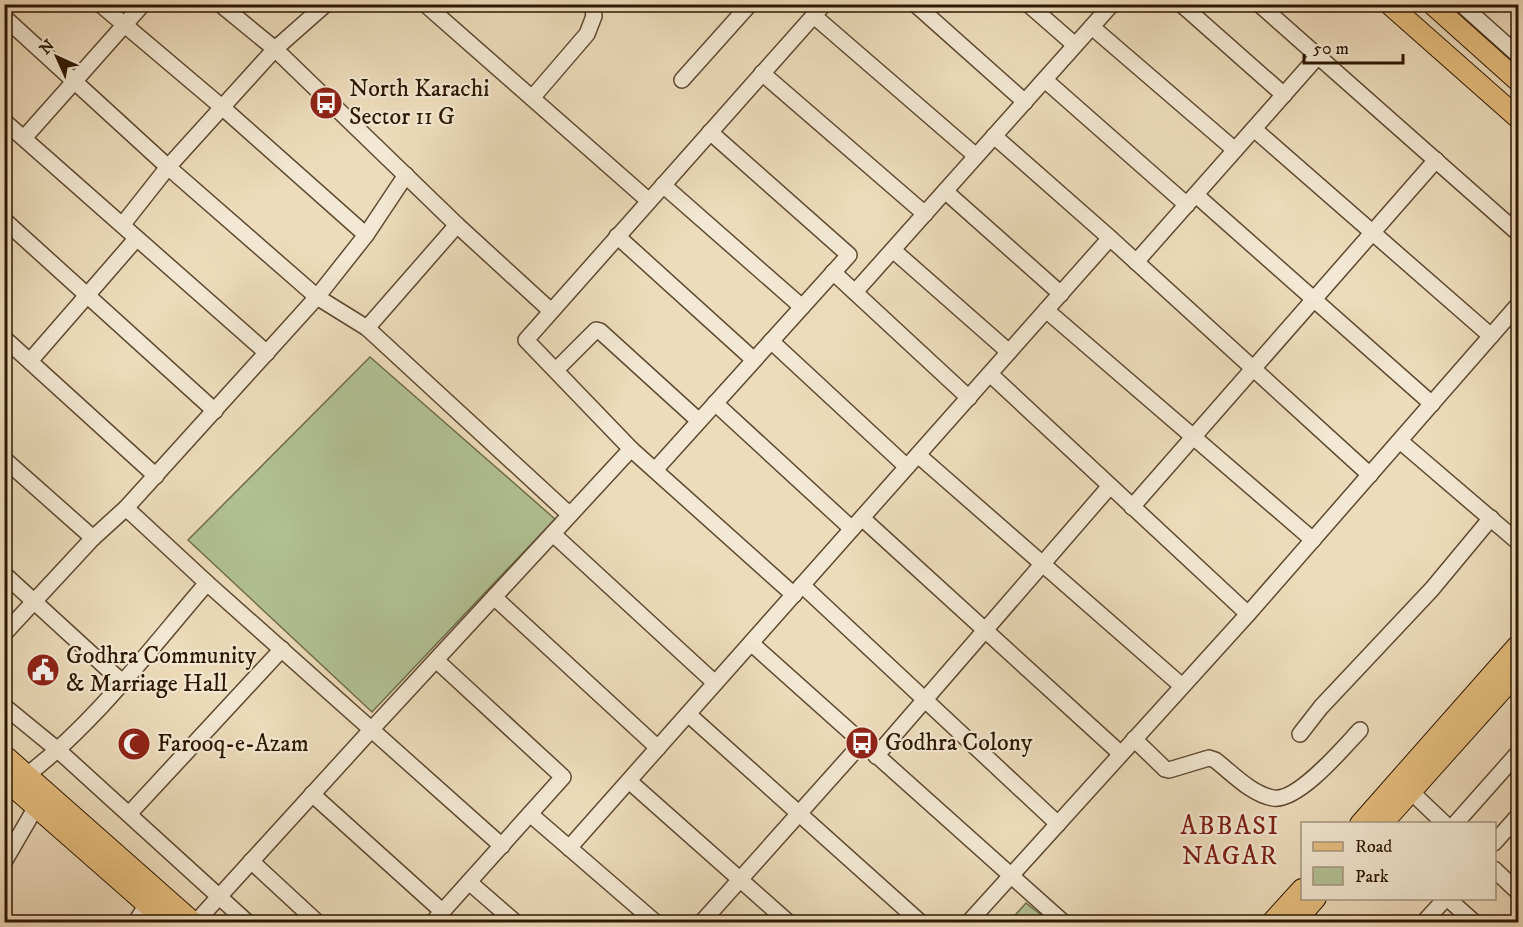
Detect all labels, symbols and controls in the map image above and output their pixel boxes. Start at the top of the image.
north arrow [27,27,87,87]
scale bar [1304,27,1403,65]
text: N [35,35,59,59]
text: 50 m [1313,38,1349,60]
place label: North Karachi Sector 11 G [349,74,489,132]
bus stop icon: North Karachi Sector 11 G [308,85,344,121]
place label: Godhra Community & Marriage Hall [66,641,257,699]
public building icon: Godhra Community & Marriage Hall [25,652,61,688]
bus stop icon: Godhra Colony [844,725,880,761]
mosque icon: Farooq-e-Azam [116,726,152,762]
place label: Godhra Colony [885,728,1033,758]
place label: Farooq-e-Azam [157,729,309,759]
district label: ABBASI NAGAR [1180,810,1280,873]
legend [1301,822,1496,900]
text: Road [1355,836,1392,858]
text: Park [1355,866,1389,888]

